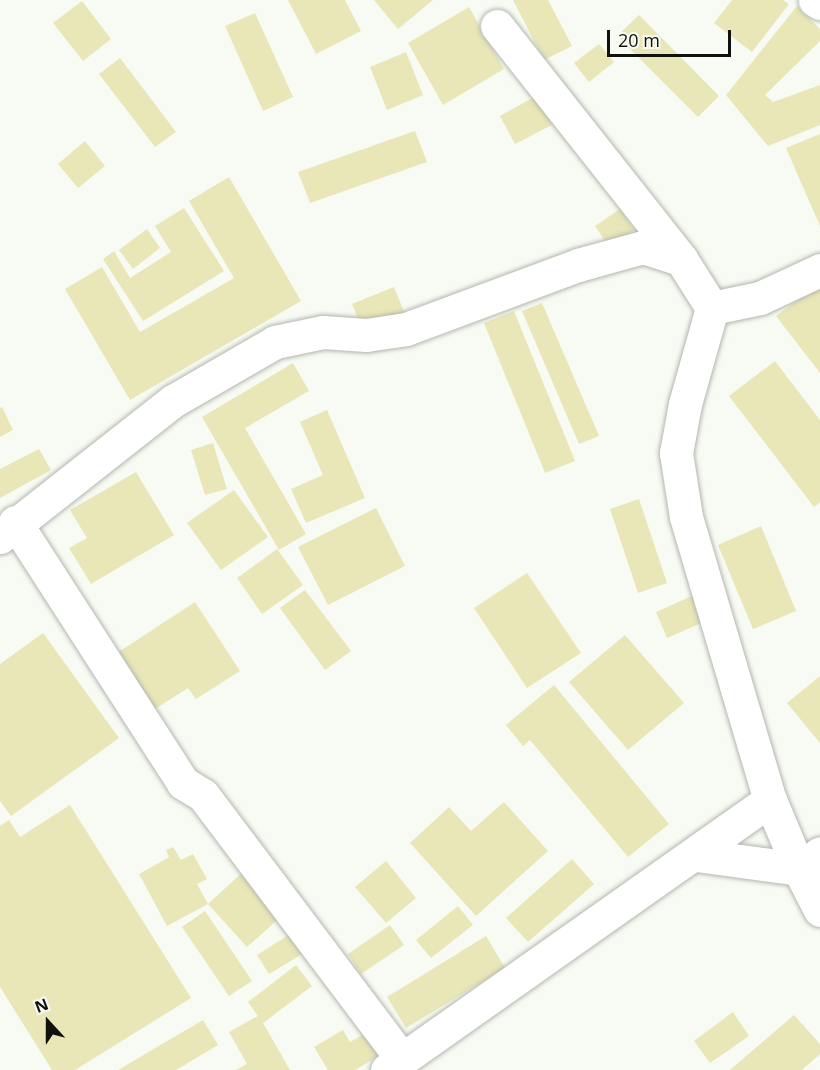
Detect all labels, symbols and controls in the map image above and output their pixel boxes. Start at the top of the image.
scale bar [610,18,734,56]
text: 20 m [618,28,660,52]
north arrow [18,992,78,1052]
text: N [32,993,52,1018]

